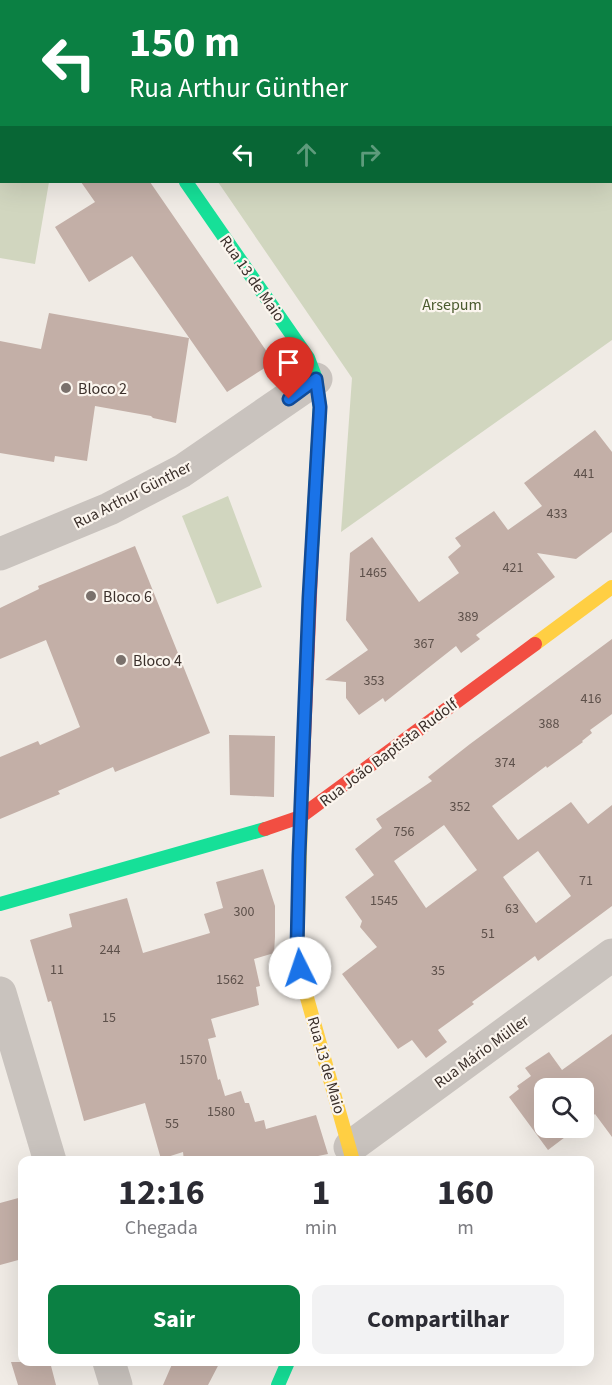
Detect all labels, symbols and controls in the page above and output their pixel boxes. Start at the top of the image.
text: 150 m [129,13,240,73]
icon: left [30,24,108,102]
text: Rua Arthur Günther [129,69,348,108]
icon: left [227,138,260,171]
icon: ahead [290,138,323,171]
icon: right [353,138,386,171]
street label: Rua 13 de Maio [214,231,290,326]
park label: Arsepum [422,294,482,316]
pin [263,337,314,399]
icon: arrive [272,346,305,379]
place label: Bloco 2 [78,378,127,400]
marker: Bloco 2 [59,381,73,395]
street label: Rua Arthur Günther [70,455,196,534]
house number: 441 [574,464,594,484]
house number: 433 [547,504,567,524]
house number: 421 [503,558,523,578]
house number: 1465 [359,563,387,583]
place label: Bloco 6 [103,586,152,608]
marker: Bloco 6 [84,589,98,603]
house number: 389 [458,607,478,627]
house number: 367 [414,634,434,654]
place label: Bloco 4 [133,650,182,672]
marker: Bloco 4 [114,653,128,667]
house number: 353 [364,671,384,691]
house number: 416 [581,689,601,709]
street label: Rua João Baptista Rudolf [315,693,463,812]
house number: 388 [539,714,559,734]
house number: 374 [495,753,515,773]
house number: 352 [450,797,470,817]
house number: 756 [394,822,414,842]
house number: 71 [579,871,593,891]
house number: 1545 [370,891,398,911]
house number: 63 [505,899,519,919]
house number: 300 [234,902,254,922]
house number: 51 [481,924,495,944]
position arrow [268,936,332,1000]
house number: 244 [100,940,120,960]
house number: 11 [50,960,64,980]
house number: 35 [431,961,445,981]
house number: 1562 [216,970,244,990]
house number: 15 [102,1008,116,1028]
street label: Rua Mário Müller [430,1010,534,1094]
street label: Rua 13 de Maio [302,1014,350,1117]
house number: 1570 [179,1050,207,1070]
map controls [534,1078,594,1138]
button: search [534,1078,594,1138]
house number: 1580 [207,1102,235,1122]
house number: 55 [165,1114,179,1134]
text: 12:16 [118,1167,205,1218]
text: 1 [311,1167,330,1218]
text: 160 [437,1167,494,1218]
text: Chegada [125,1214,198,1242]
text: min [305,1214,337,1242]
text: m [457,1214,474,1242]
button: Sair [48,1285,300,1354]
button: Compartilhar [312,1285,564,1354]

